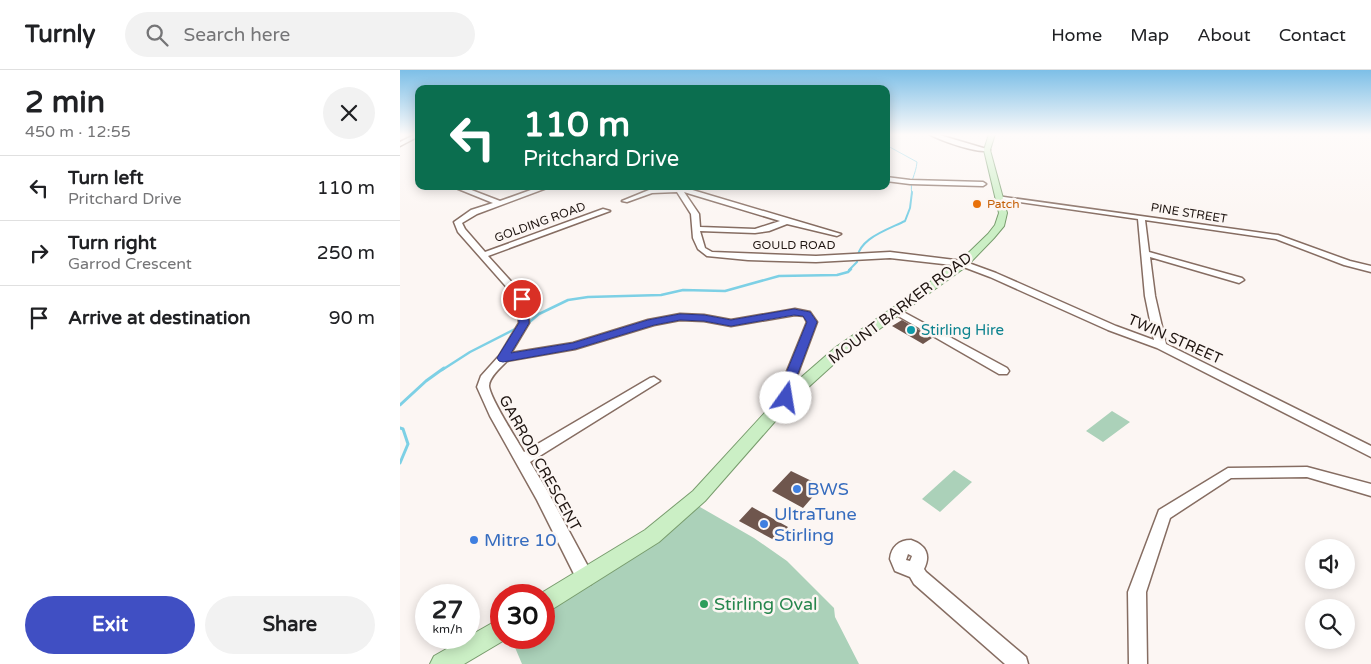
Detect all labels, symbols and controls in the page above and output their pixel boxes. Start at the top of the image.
search box [125,12,475,57]
text: Turnly [25,20,95,49]
icon: search [143,21,171,49]
text: Search here [183,24,290,46]
text: Home [1051,24,1102,46]
text: Map [1130,24,1169,46]
text: About [1197,24,1251,46]
text: Contact [1279,24,1346,46]
text: 2 min [25,84,105,121]
button: close [323,87,375,139]
text: 110 m [523,104,630,146]
icon: left [440,105,505,170]
text: 450 m · 12:55 [25,122,131,142]
text: Pritchard Drive [523,146,679,172]
text: Turn left [68,167,144,189]
icon: left [25,174,53,202]
text: 110 m [317,177,375,199]
text: Pritchard Drive [68,189,182,209]
place label: Patch [987,197,1020,211]
marker: Patch [971,198,983,210]
street label: GOLDING ROAD [492,199,588,245]
street label: PINE STREET [1150,200,1229,226]
text: Turn right [68,232,156,254]
street label: GOULD ROAD [752,238,836,252]
icon: right [25,239,53,267]
text: 250 m [317,242,375,264]
street label: MOUNT BARKER ROAD [825,248,975,368]
text: Garrod Crescent [68,254,192,274]
pin [501,278,543,320]
icon: arrive [508,285,536,313]
icon: arrive [25,304,53,332]
text: Arrive at destination [68,307,251,329]
text: 90 m [329,307,375,329]
street label: TWIN STREET [1125,310,1225,368]
place label: Stirling Hire [921,321,1004,339]
marker: Stirling Hire [905,324,917,336]
position arrow [759,371,811,423]
street label: GARROD CRESCENT [495,392,585,534]
place label: BWS [807,478,849,500]
marker: BWS [791,483,803,495]
place label: UltraTune Stirling [774,503,857,546]
marker: UltraTune Stirling [758,518,770,530]
place label: Mitre 10 [484,529,557,551]
marker: Mitre 10 [468,534,480,546]
map controls [1305,539,1355,649]
button: sound [1305,539,1355,589]
speed limit sign: 30 [490,584,555,649]
place label: Stirling Oval [714,593,818,615]
text: 27 [432,595,463,625]
button: Exit [25,596,195,654]
button: Share [205,596,375,654]
marker: Stirling Oval [698,598,710,610]
button: search [1305,599,1355,649]
text: km/h [432,622,463,636]

